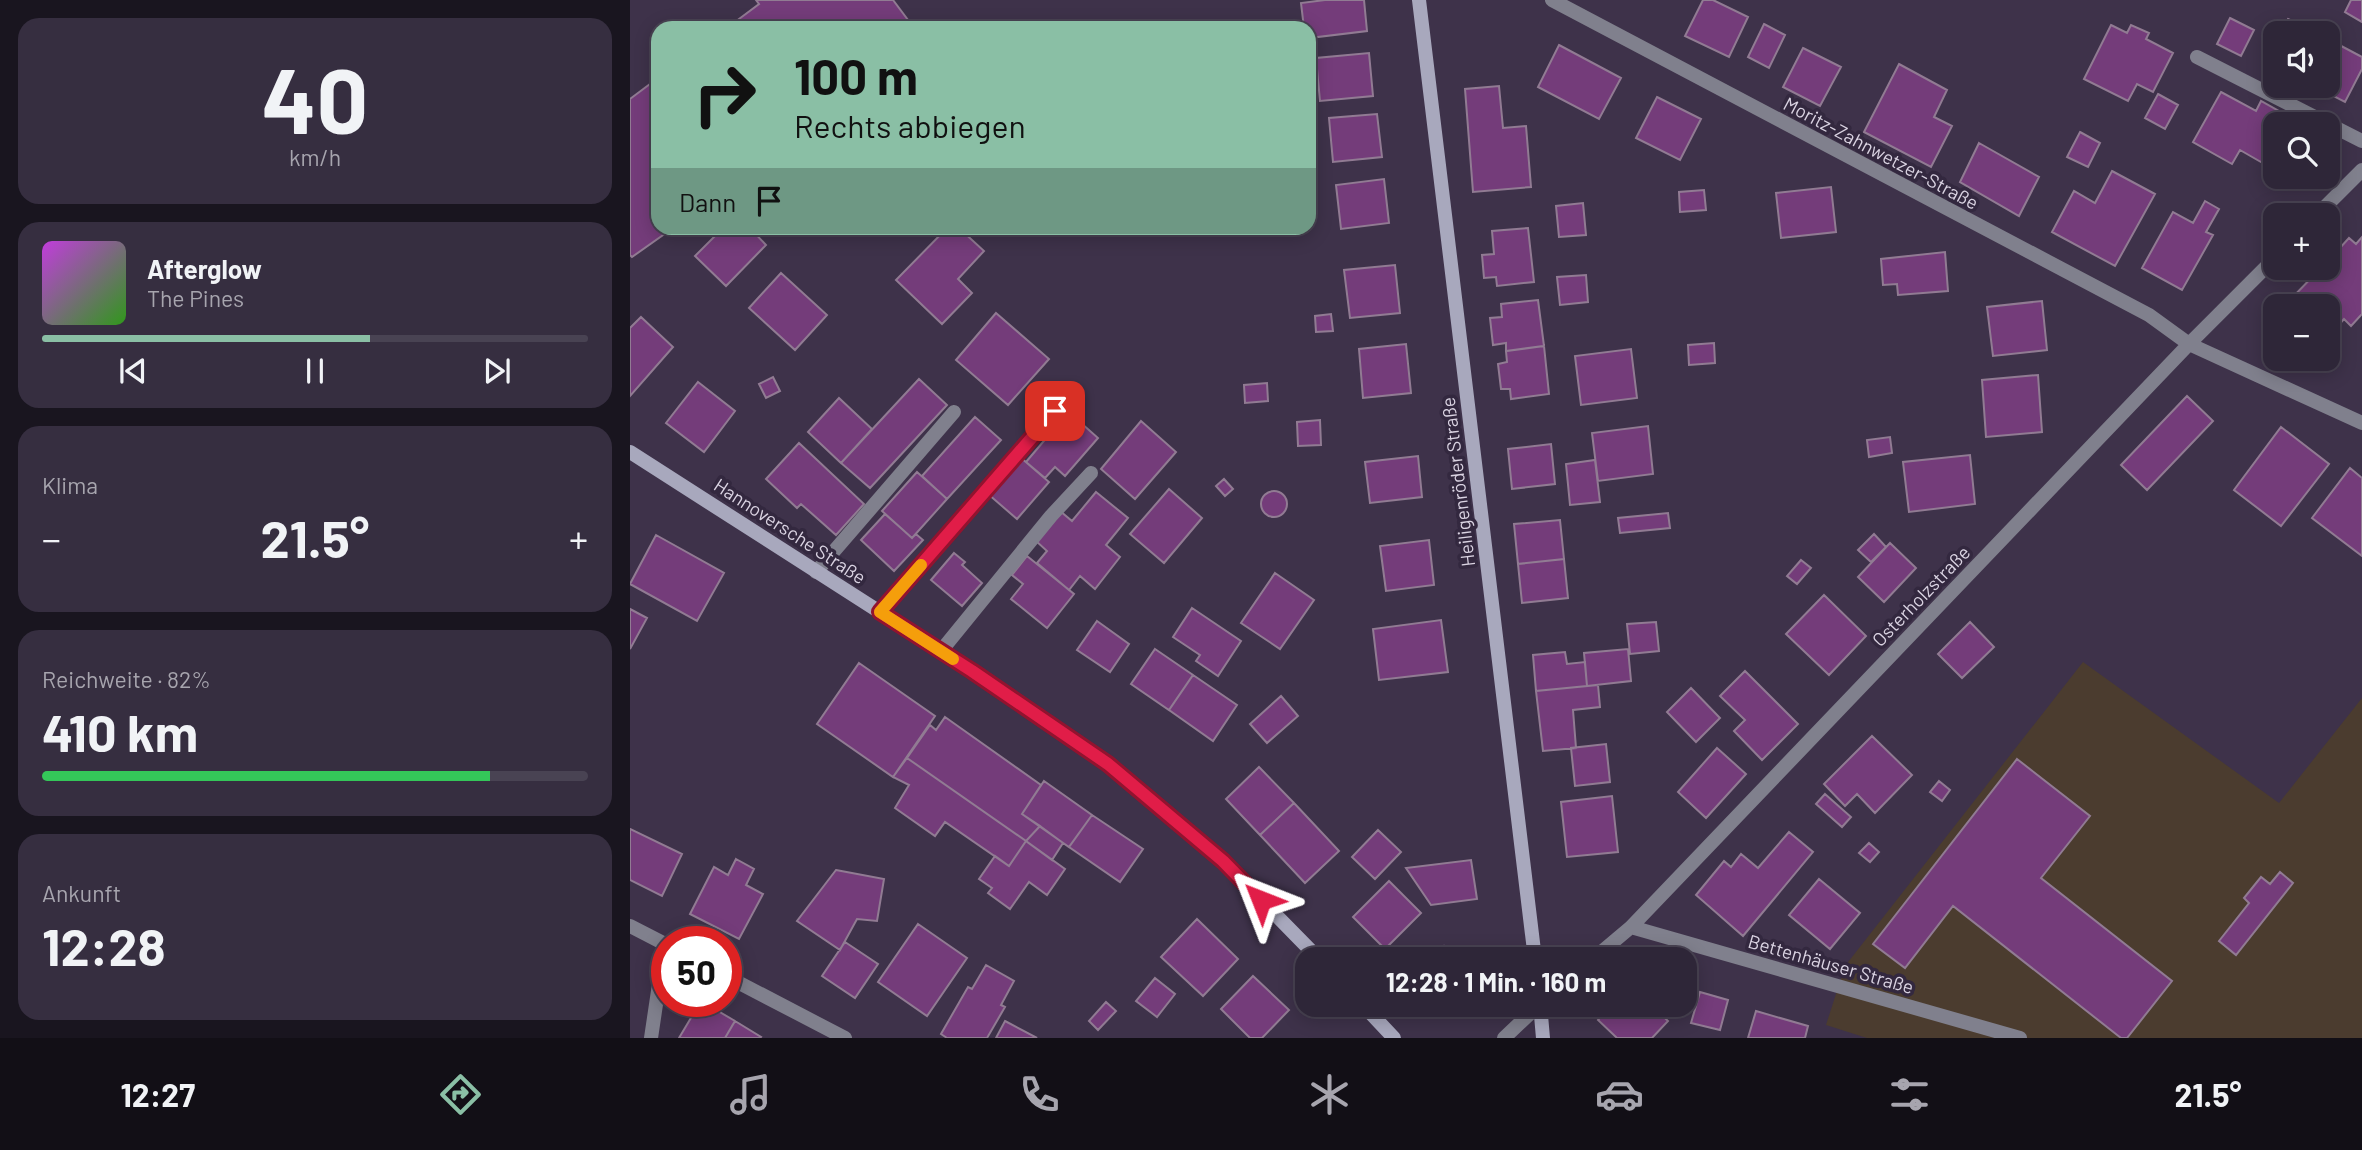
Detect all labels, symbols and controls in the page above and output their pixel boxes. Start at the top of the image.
map controls [2263,21,2340,371]
button: sound [2263,21,2340,98]
text: 40 [262,43,368,152]
text: 100 m [794,46,918,105]
icon: right [679,49,770,140]
street label: Moritz-Zahnwetzer-Straße [1780,91,1983,214]
text: Rechts abbiegen [794,106,1026,144]
button: search [2263,112,2340,189]
text: km/h [289,143,341,171]
icon: arrive [750,182,788,220]
text: Dann [679,186,736,217]
button: + [2263,203,2340,280]
text: Afterglow [147,253,262,284]
text: The Pines [147,284,244,312]
button: − [2263,294,2340,371]
icon: previous [114,352,152,390]
icon: pause [296,352,334,390]
icon: next [478,352,516,390]
pin [1025,381,1085,441]
icon: arrive [1036,392,1074,430]
street label: Heiligenröder Straße [1436,396,1479,568]
text: Klima [42,471,98,499]
street label: Hannoversche Straße [710,473,871,588]
text: 21.5° [261,506,369,568]
text: − [42,515,61,561]
text: + [569,515,588,561]
street label: Osterholzstraße [1867,540,1974,651]
text: Reichweite · 82% [42,665,211,693]
text: 410 km [42,700,198,762]
position arrow [1224,863,1298,937]
text: Ankunft [42,879,121,907]
text: 12:28 [42,914,166,976]
speed limit sign: 50 [651,926,742,1017]
street label: Bettenhäuser Straße [1746,929,1917,998]
text: 12:28 · 1 Min. · 160 m [1386,966,1606,997]
icon: directions [436,1070,485,1119]
icon: music [726,1070,775,1119]
icon: phone [1015,1070,1064,1119]
icon: climate [1305,1070,1354,1119]
icon: car [1595,1070,1644,1119]
icon: filters [1885,1070,1934,1119]
text: 12:27 [120,1075,195,1113]
text: 21.5° [2175,1075,2242,1113]

